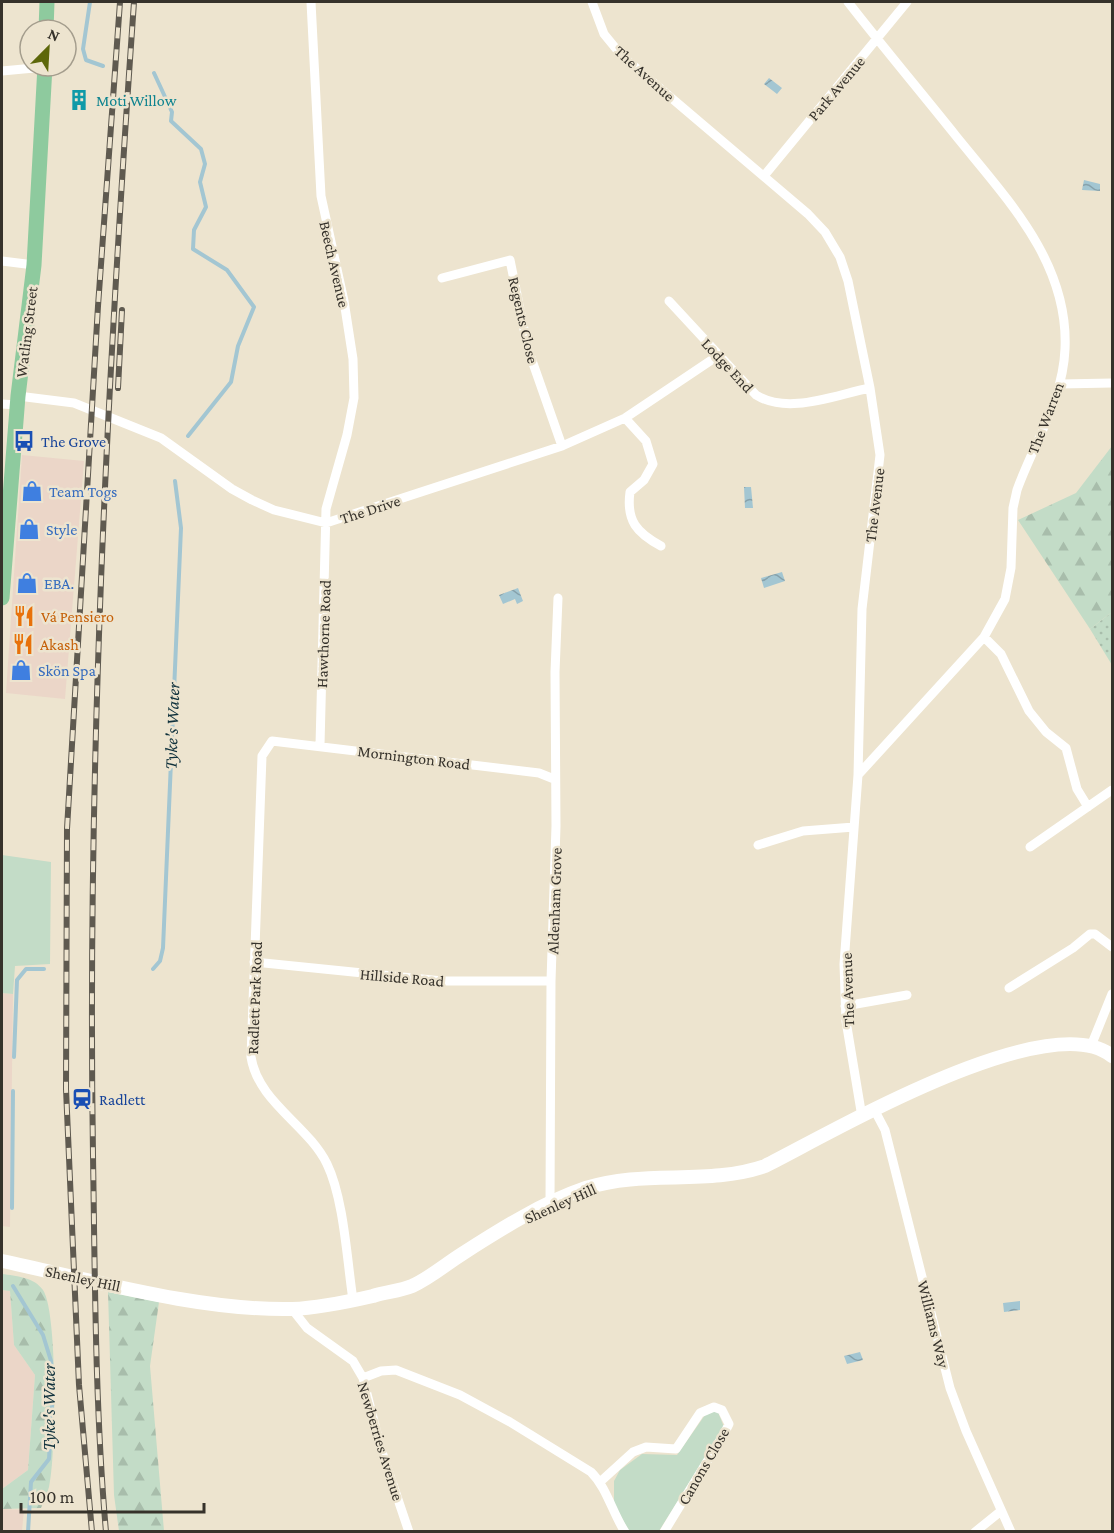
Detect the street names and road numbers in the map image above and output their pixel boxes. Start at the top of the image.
street label: The Avenue [611,42,678,105]
street label: Park Avenue [805,53,868,124]
street label: Beech Avenue [316,219,353,309]
street label: Regents Close [504,275,542,365]
street label: Watling Street [12,285,42,379]
street label: Lodge End [698,335,757,397]
street label: The Warren [1024,380,1067,456]
street label: The Avenue [862,467,887,543]
street label: The Drive [338,492,402,527]
street label: Hawthorne Road [313,579,334,688]
street label: Mornington Road [357,742,472,774]
street label: Aldenham Grove [544,847,565,955]
street label: Radlett Park Road [244,941,265,1055]
street label: The Avenue [838,952,857,1027]
street label: Hillside Road [359,965,445,990]
street label: Shenley Hill [522,1180,599,1228]
street label: Shenley Hill [44,1262,122,1296]
street label: Williams Way [913,1279,953,1370]
street label: Newberries Avenue [354,1380,407,1503]
street label: Canons Close [675,1425,732,1508]

